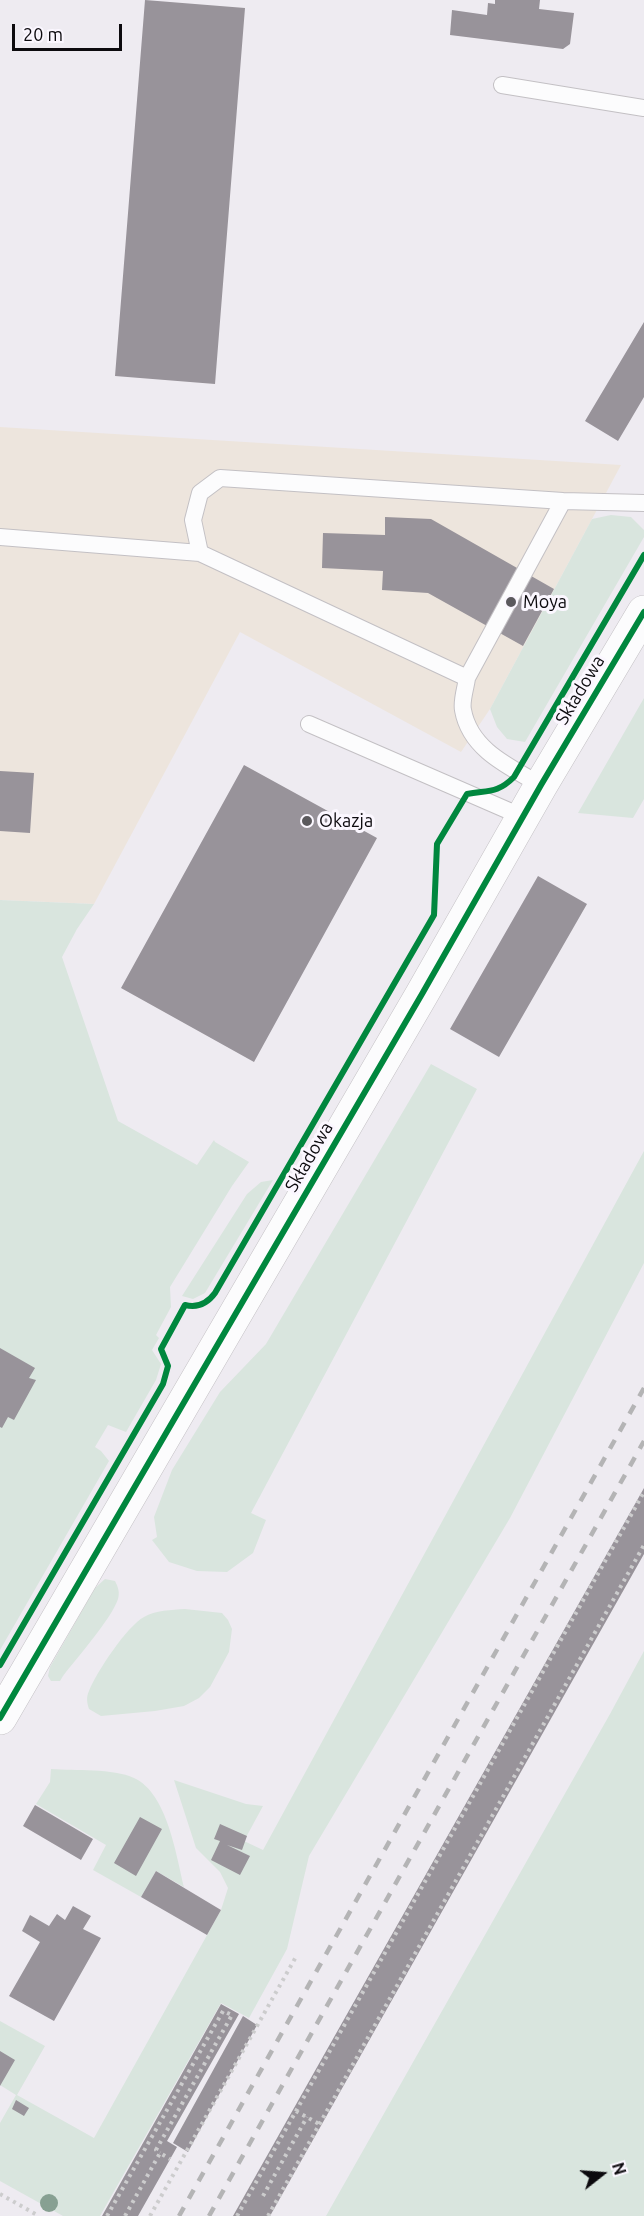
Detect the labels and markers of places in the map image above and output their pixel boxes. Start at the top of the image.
place label: Moya [523,591,567,613]
marker: Moya [504,595,518,609]
place label: Okazja [319,810,373,832]
marker: Okazja [300,814,314,828]

